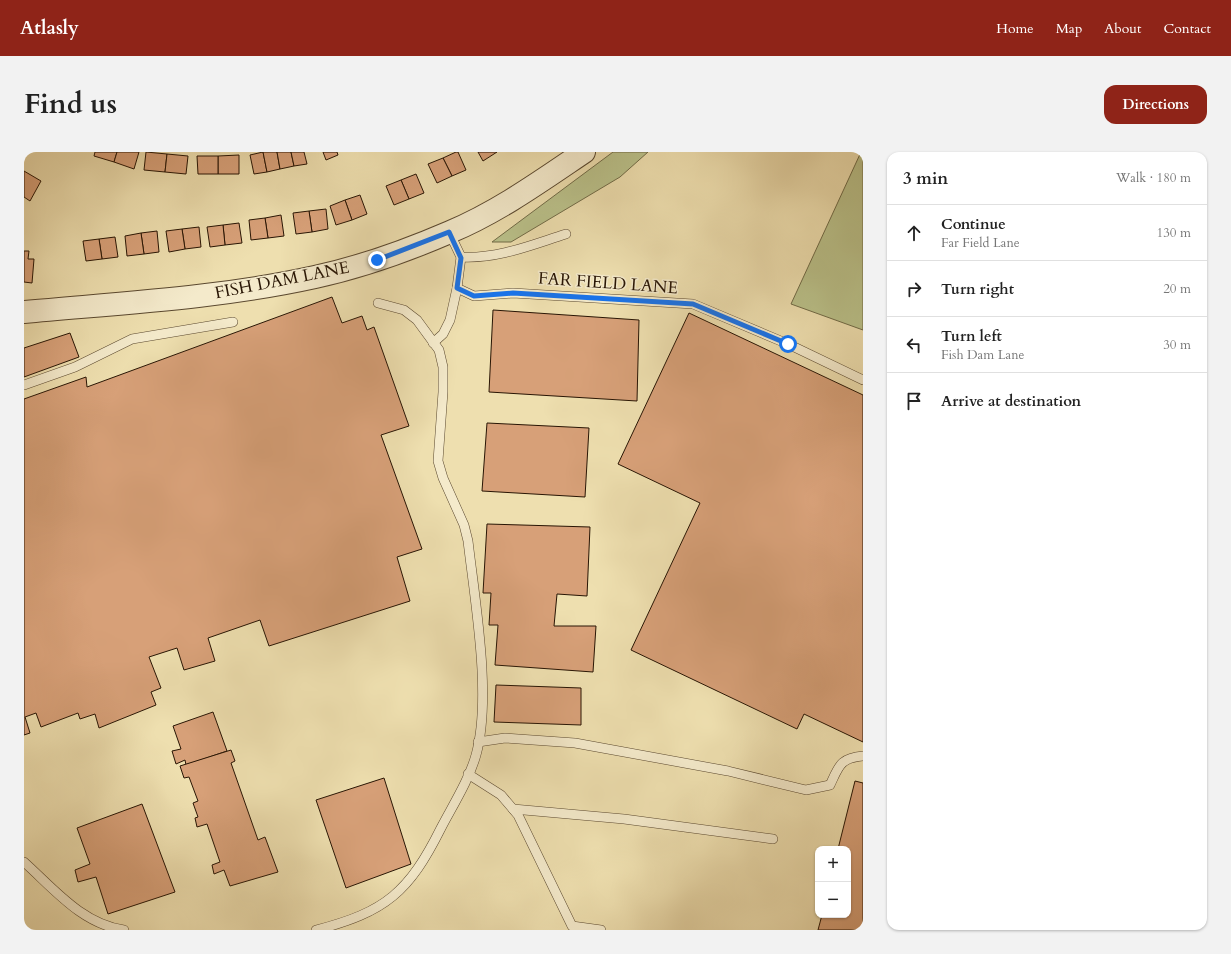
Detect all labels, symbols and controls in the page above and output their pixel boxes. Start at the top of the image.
text: Atlasly [20,15,79,41]
text: Home [996,19,1034,38]
text: Map [1056,19,1082,38]
text: About [1104,19,1141,38]
text: Contact [1163,19,1211,38]
text: Find us [24,85,117,123]
button: Directions [1104,85,1207,124]
text: 3 min [903,167,948,190]
text: Walk · 180 m [1116,169,1191,187]
text: Continue [941,214,1006,234]
icon: ahead [903,222,925,244]
text: 130 m [1157,224,1191,242]
text: Far Field Lane [941,234,1020,252]
route end [368,251,386,269]
street label: FISH DAM LANE [213,256,351,304]
street label: FAR FIELD LANE [537,267,679,299]
icon: right [903,278,925,300]
text: Turn right [941,279,1014,299]
text: 20 m [1163,280,1191,298]
text: Turn left [941,326,1002,346]
icon: left [903,334,925,356]
route start [779,335,797,353]
text: 30 m [1163,336,1191,354]
text: Fish Dam Lane [941,346,1024,364]
icon: arrive [903,390,925,412]
text: Arrive at destination [941,391,1081,411]
map controls [815,846,851,918]
button: + [815,846,851,882]
button: − [815,882,851,918]

